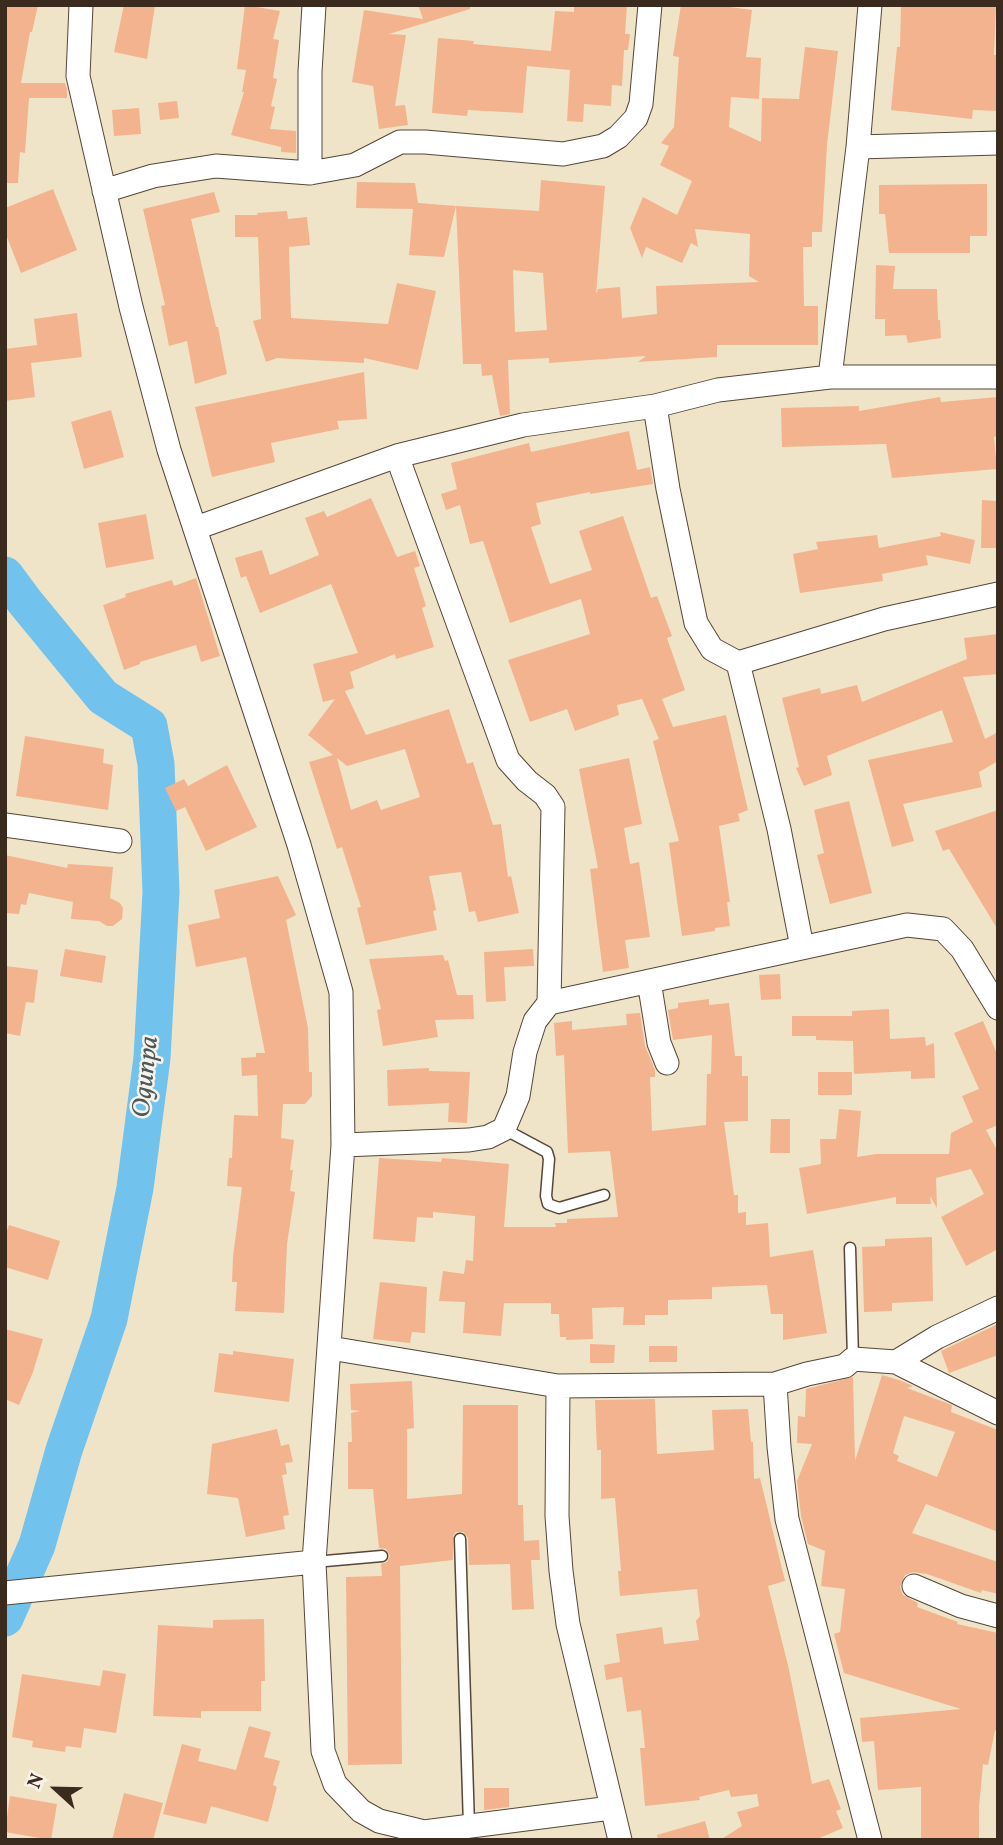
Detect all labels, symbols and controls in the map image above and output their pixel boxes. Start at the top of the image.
water label: Ogunpa [128,1035,168,1119]
north arrow [21,1754,91,1824]
text: N [22,1770,51,1792]

